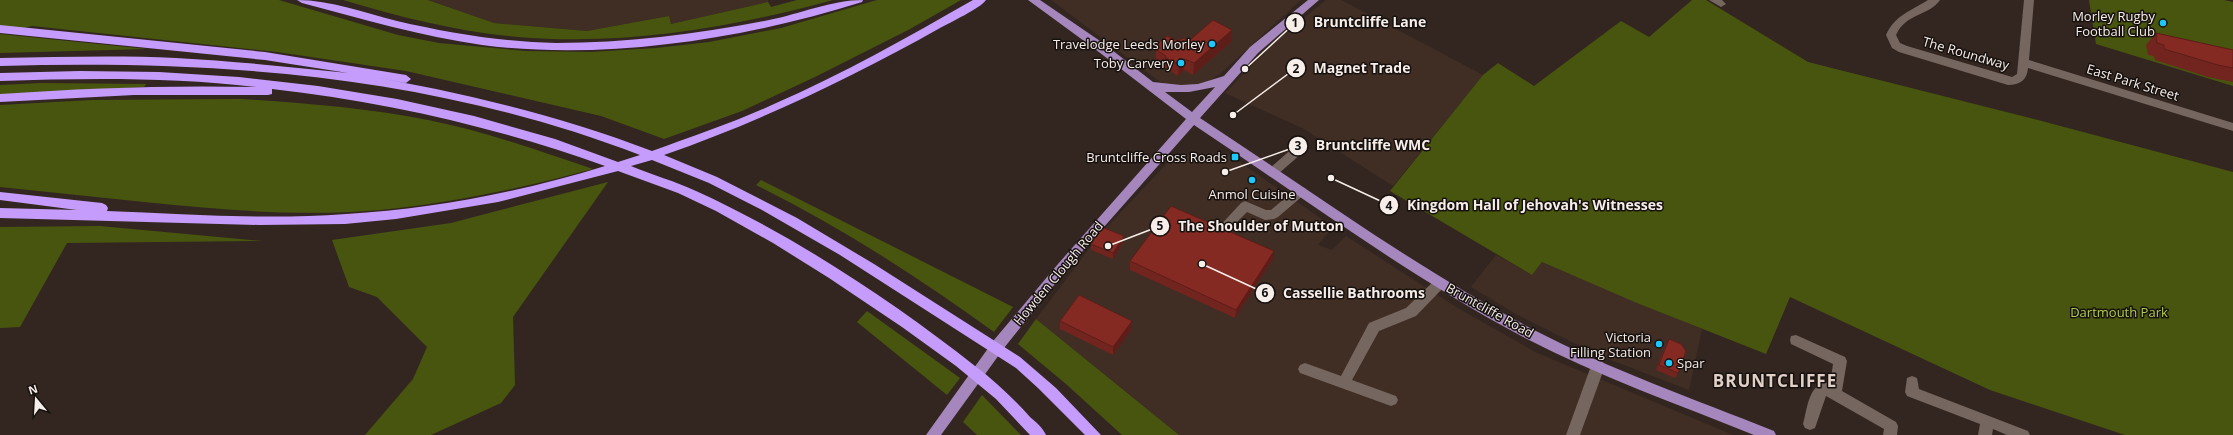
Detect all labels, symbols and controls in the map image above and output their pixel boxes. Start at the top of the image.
place label: Morley Rugby Football Club [2072,7,2155,40]
callout: Bruntcliffe Lane [1285,10,1434,36]
text: Bruntcliffe Lane [1314,12,1426,31]
text: 1 [1292,14,1298,31]
marker: Morley Rugby Football Club [2158,18,2168,28]
street label: The Roundway [1921,32,2012,74]
place label: Travelodge Leeds Morley [1053,35,1204,53]
marker: Travelodge Leeds Morley [1207,39,1217,49]
place label: Toby Carvery [1094,54,1173,72]
callout: Magnet Trade [1286,55,1419,81]
marker: Toby Carvery [1176,58,1186,68]
text: Magnet Trade [1314,58,1410,77]
street label: East Park Street [2085,59,2182,105]
text: 2 [1293,60,1300,77]
callout: Bruntcliffe WMC [1288,133,1439,159]
text: Bruntcliffe WMC [1316,135,1430,154]
text: 3 [1295,137,1302,154]
place label: Bruntcliffe Cross Roads [1086,148,1227,166]
marker: Bruntcliffe Cross Roads [1230,152,1240,162]
marker: Anmol Cuisine [1247,175,1257,185]
place label: Anmol Cuisine [1209,185,1295,203]
callout: Kingdom Hall of Jehovah's Witnesses [1379,192,1671,218]
text: Kingdom Hall of Jehovah's Witnesses [1407,195,1663,214]
text: 4 [1386,197,1393,214]
callout: The Shoulder of Mutton [1150,213,1352,239]
text: The Shoulder of Mutton [1178,216,1344,235]
street label: Howden Clough Road [1009,217,1107,329]
text: 5 [1157,217,1164,234]
street label: Bruntcliffe Road [1443,278,1537,342]
callout: Cassellie Bathrooms [1255,280,1433,306]
text: Cassellie Bathrooms [1283,283,1425,302]
text: 6 [1262,284,1269,301]
park label: Dartmouth Park [2070,303,2168,321]
place label: Victoria Filling Station [1570,328,1651,361]
marker: Victoria Filling Station [1654,339,1664,349]
place label: Spar [1677,354,1705,372]
marker: Spar [1664,358,1674,368]
district label: BRUNTCLIFFE [1713,369,1837,392]
north arrow [16,379,56,419]
text: N [26,380,39,398]

